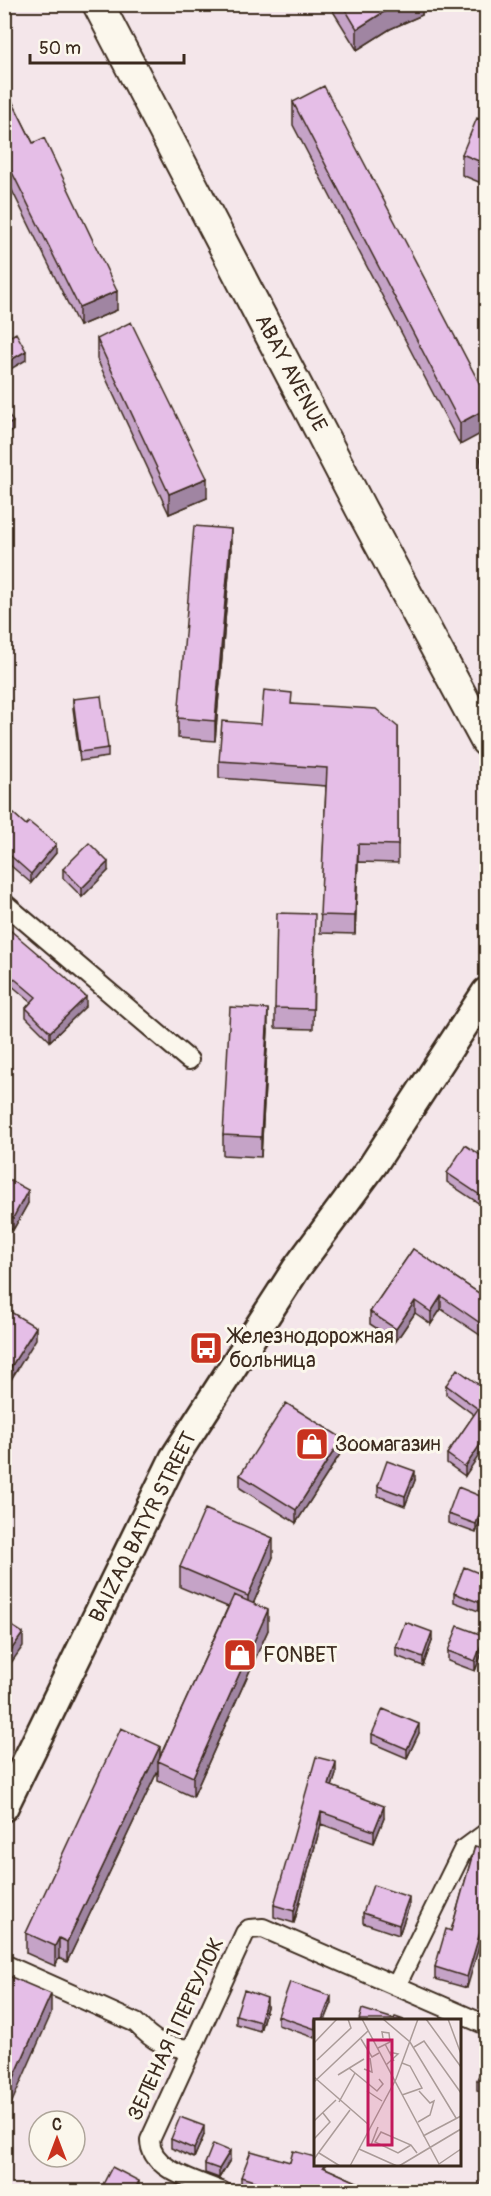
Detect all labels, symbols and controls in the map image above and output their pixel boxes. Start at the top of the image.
scale bar [30,27,184,65]
text: 50 m [39,37,81,60]
street label: ABAY AVENUE [249,310,333,436]
place label: Железнодорожная больница [226,1323,394,1374]
bus stop icon: Железнодорожная больница [188,1330,224,1366]
shop icon: Зоомагазин [294,1426,330,1462]
street label: BAIZAQ BATYR STREET [83,1427,203,1627]
place label: Зоомагазин [335,1431,441,1458]
shop icon: FONBET [222,1637,258,1673]
place label: FONBET [263,1642,338,1669]
street label: ЗЕЛЕНАЯ 1 ПЕРЕУЛОК [122,1933,230,2125]
inset map [314,2019,461,2166]
north arrow [27,2109,87,2169]
text: С [52,2115,62,2135]

